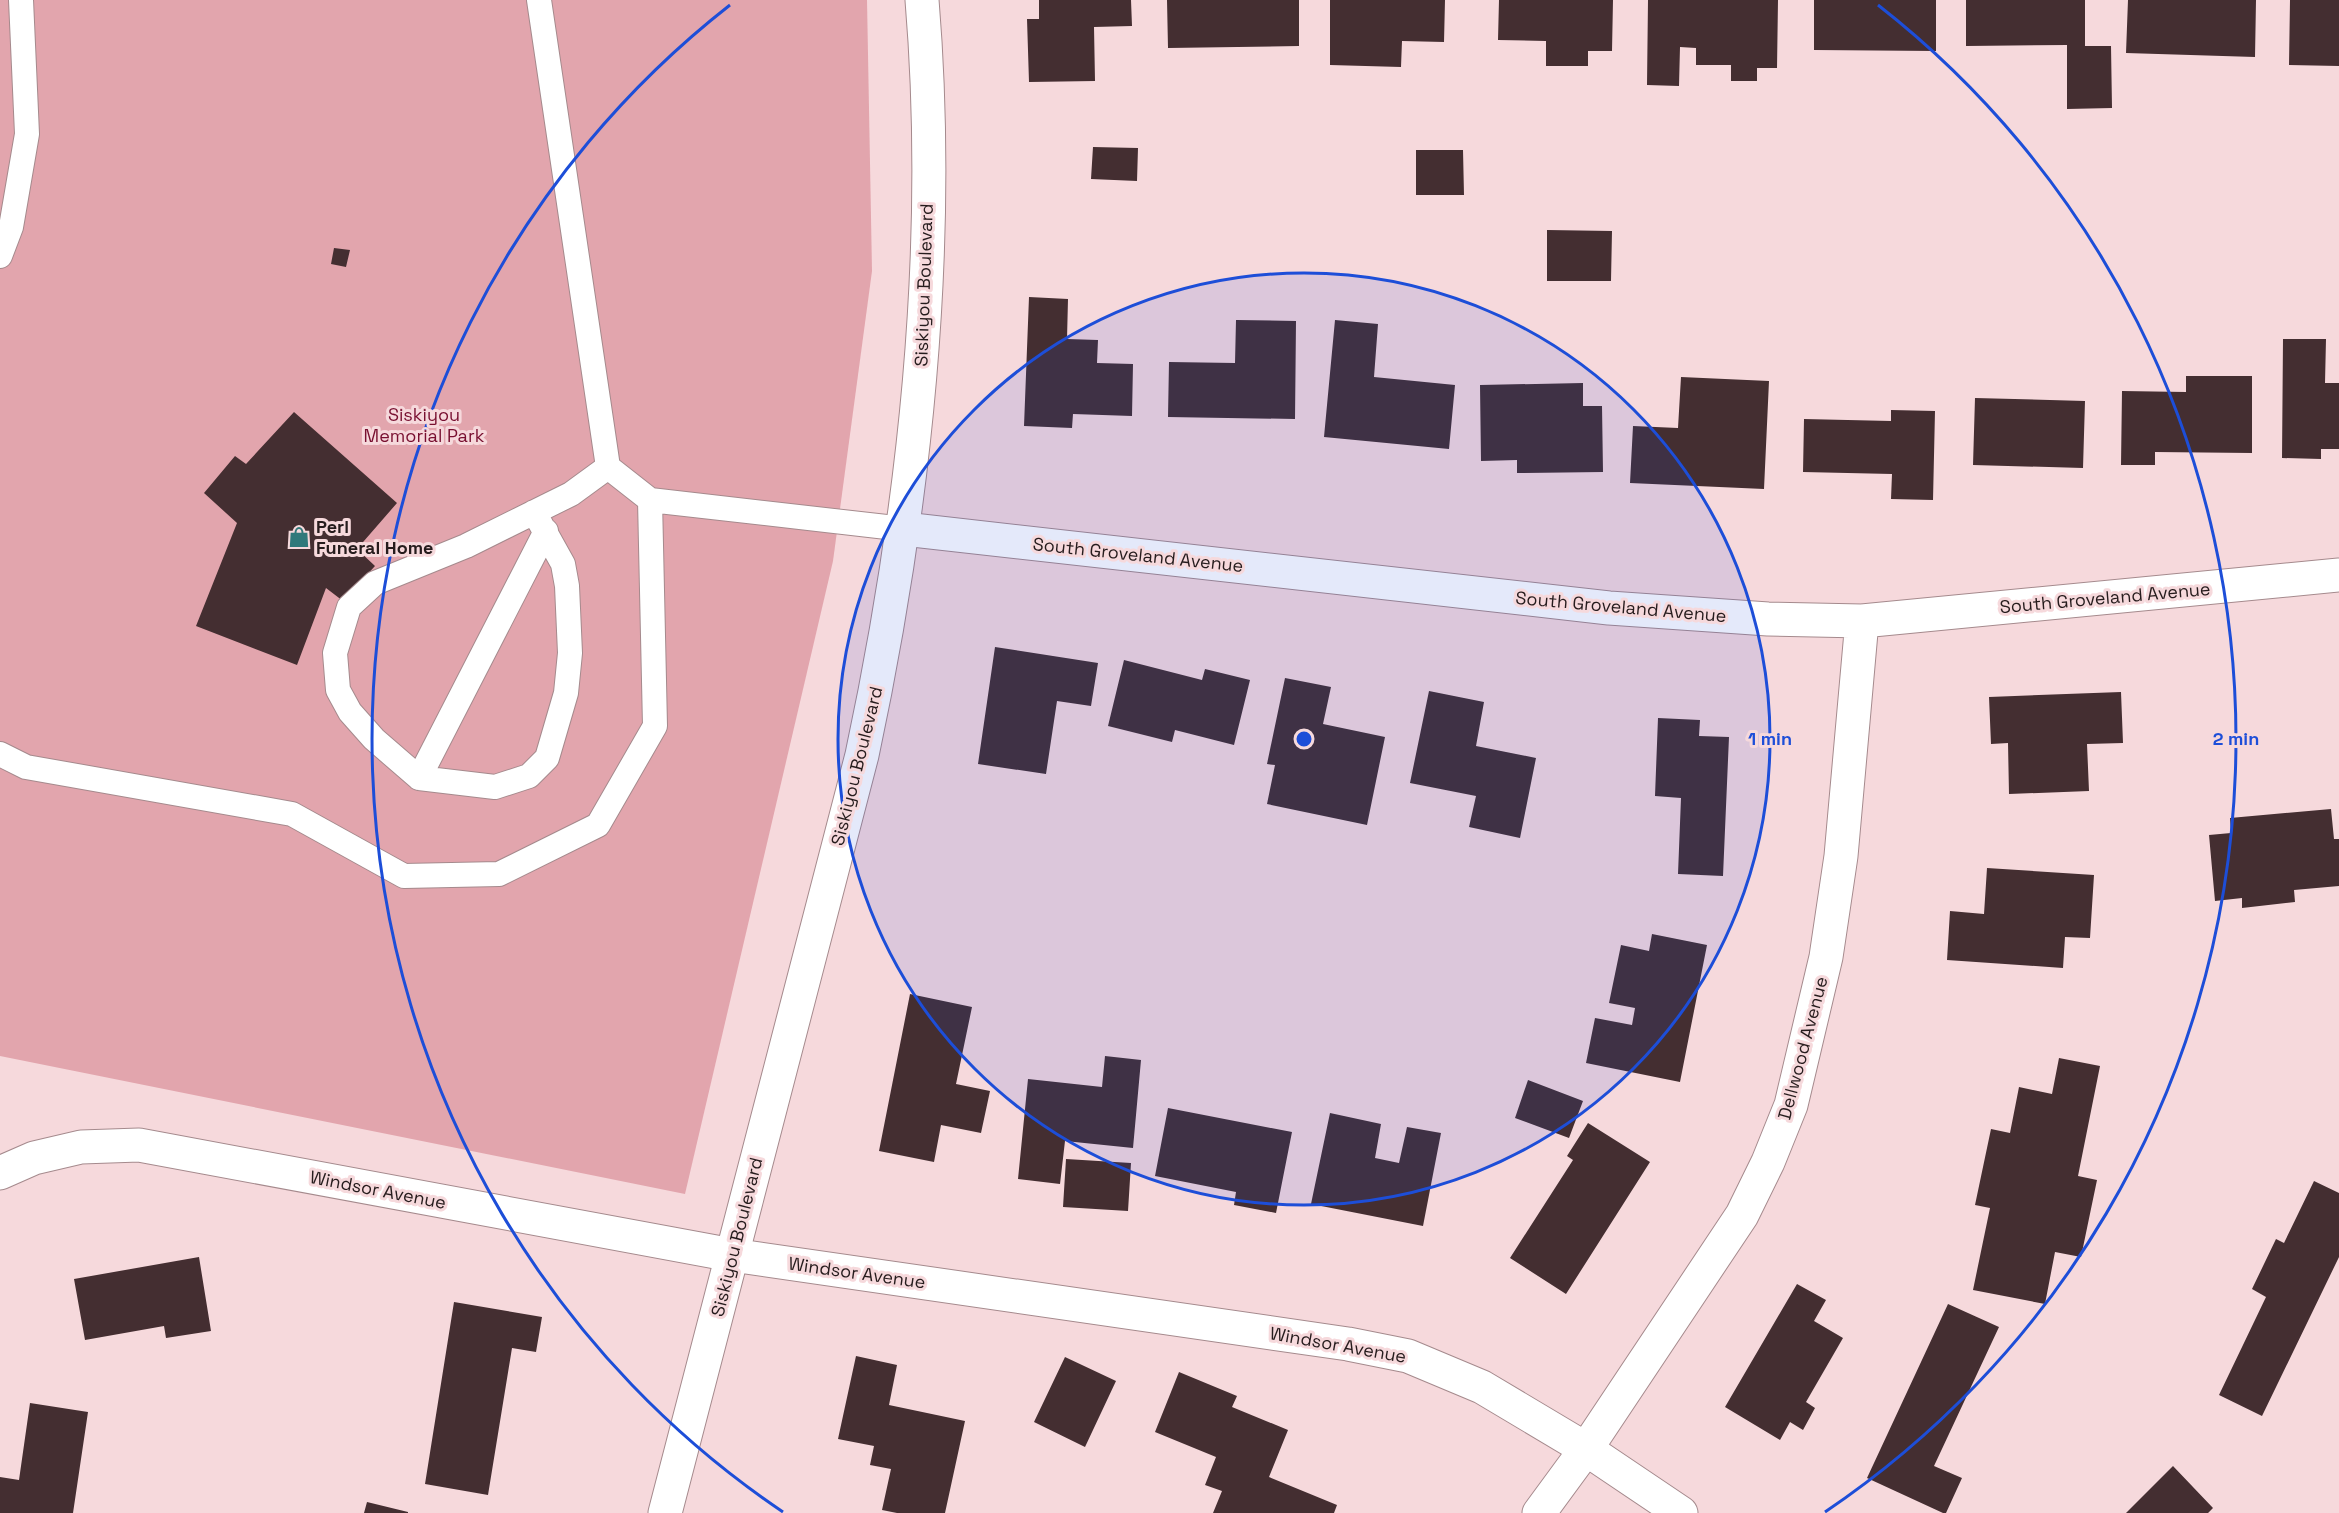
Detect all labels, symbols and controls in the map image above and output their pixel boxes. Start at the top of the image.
street label: Siskiyou Boulevard [909,203,938,367]
park label: Siskiyou Memorial Park [364,403,485,447]
place label: Perl Funeral Home [316,515,433,559]
shop icon: Perl Funeral Home [287,525,311,549]
street label: South Groveland Avenue [1032,532,1244,577]
street label: South Groveland Avenue [1999,577,2211,618]
street label: South Groveland Avenue [1515,586,1727,627]
street label: Siskiyou Boulevard [826,684,887,848]
text: 1 min [1748,727,1792,750]
text: 2 min [2213,727,2259,750]
centre of rings [1294,729,1314,749]
street label: Dellwood Avenue [1772,974,1833,1122]
street label: Siskiyou Boulevard [706,1155,767,1319]
street label: Windsor Avenue [308,1165,448,1214]
street label: Windsor Avenue [787,1252,927,1294]
street label: Windsor Avenue [1268,1321,1408,1368]

